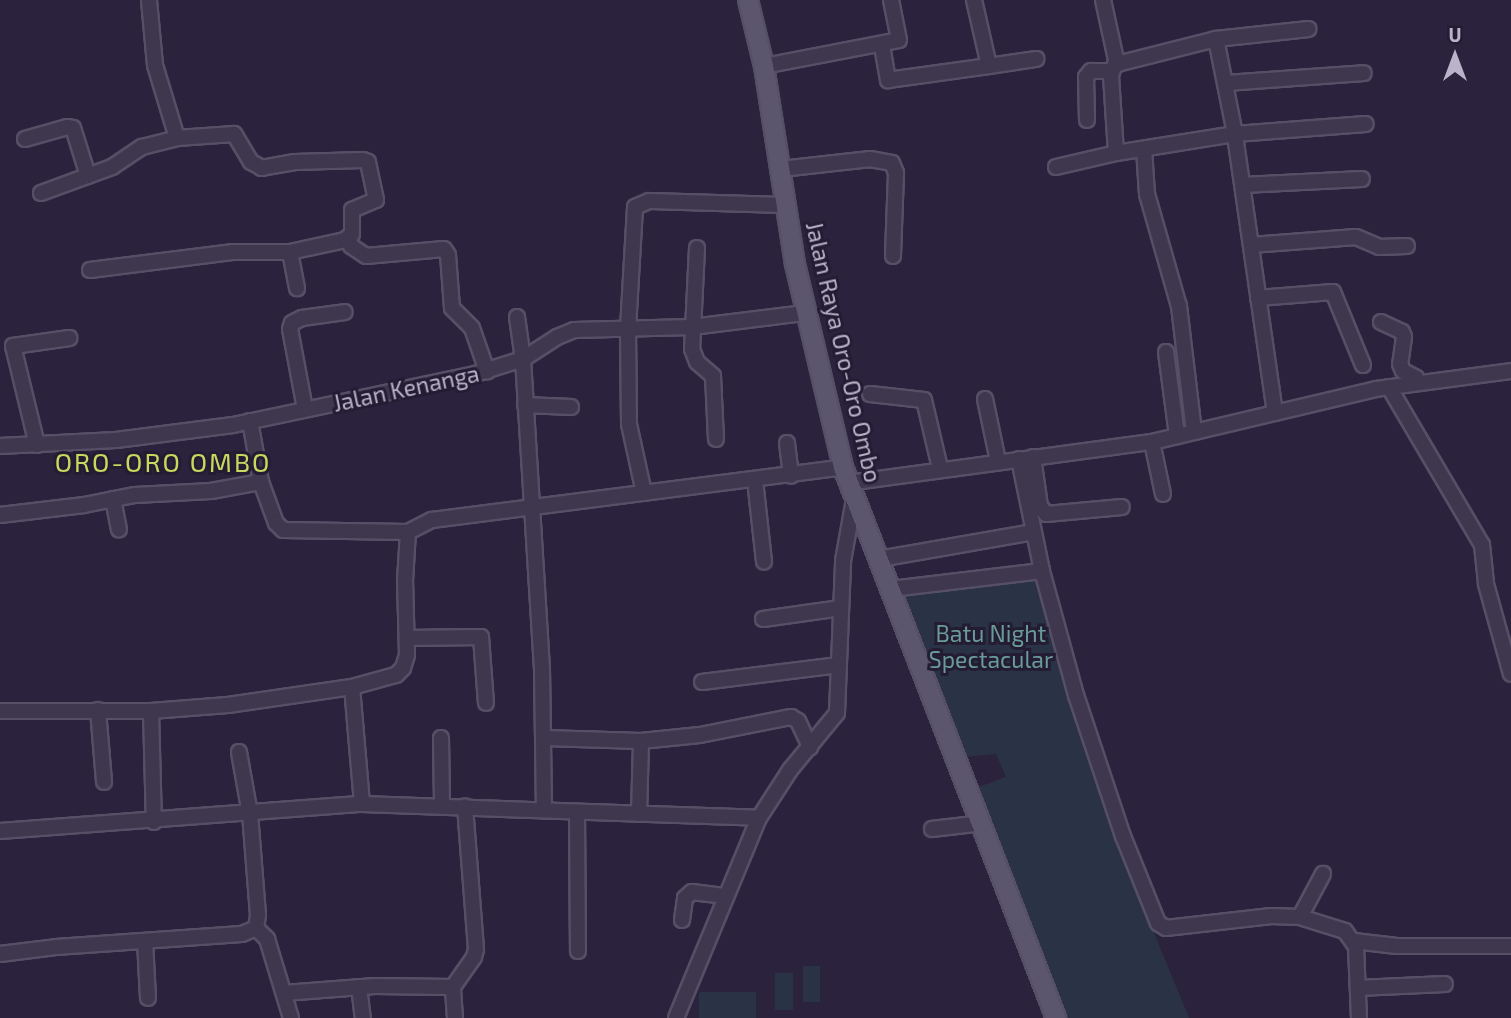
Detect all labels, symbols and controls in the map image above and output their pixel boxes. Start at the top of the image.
north arrow [1420,21,1490,91]
text: U [1448,23,1462,46]
street label: Jalan Raya Oro-Oro Ombo [801,219,887,485]
street label: Jalan Kenanga [330,359,482,417]
district label: ORO-ORO OMBO [56,446,270,478]
park label: Batu Night Spectacular [929,619,1053,673]

